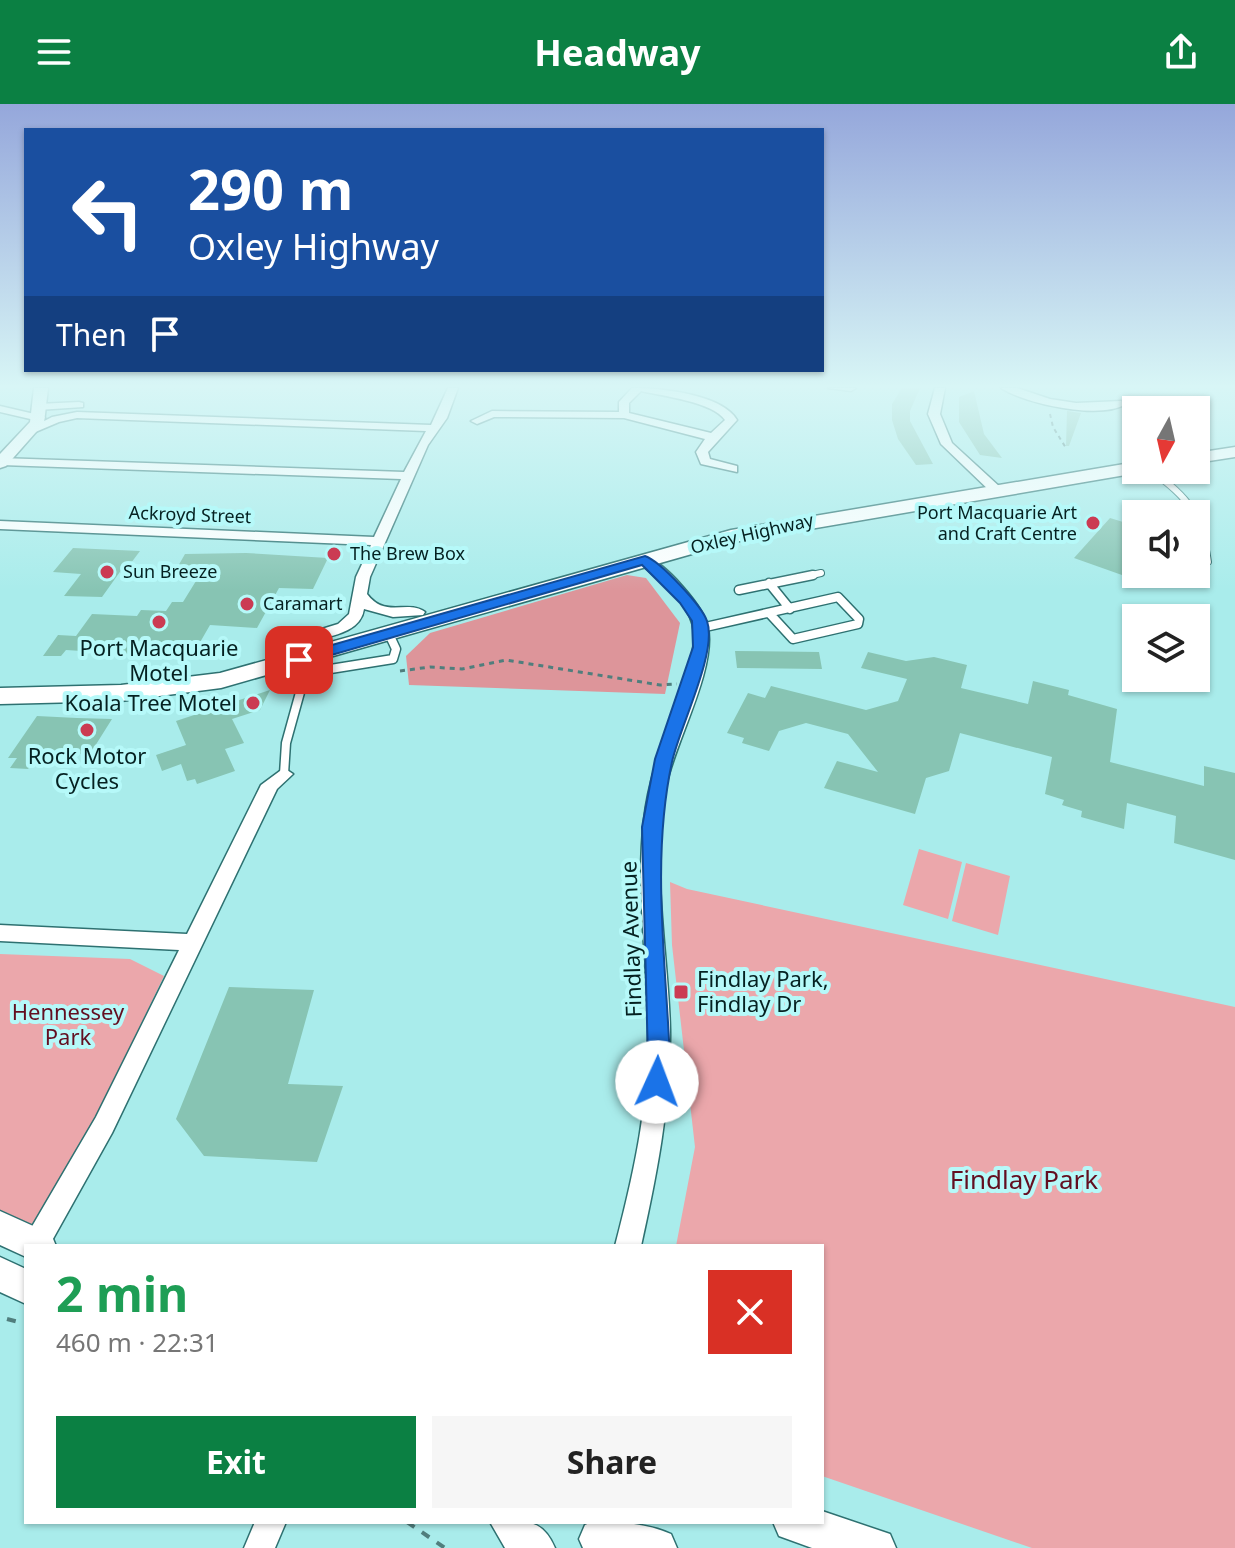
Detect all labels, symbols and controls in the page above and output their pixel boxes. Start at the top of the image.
text: Headway [534,28,701,77]
icon: menu [32,30,76,74]
icon: share [1159,30,1203,74]
text: 290 m [188,150,353,226]
icon: left [56,160,160,264]
text: Oxley Highway [188,222,439,271]
icon: arrive [143,312,187,356]
text: Then [56,314,127,355]
north arrow [1122,396,1210,484]
map controls [1122,396,1210,692]
street label: Ackroyd Street [128,500,252,528]
place label: Port Macquarie Art and Craft Centre [917,500,1077,545]
button: sound [1122,500,1210,588]
street label: Oxley Highway [688,507,816,559]
marker: Port Macquarie Art and Craft Centre [1084,514,1102,532]
place label: The Brew Box [350,541,466,565]
marker: The Brew Box [325,545,343,563]
place label: Sun Breeze [123,559,217,583]
marker: Sun Breeze [98,563,116,581]
place label: Caramart [263,591,343,615]
marker: Caramart [238,595,256,613]
button: layers [1122,604,1210,692]
marker: Port Macquarie Motel [150,613,168,631]
pin [265,626,333,694]
place label: Port Macquarie Motel [80,632,238,687]
icon: arrive [277,638,321,682]
place label: Koala Tree Motel [64,687,237,717]
marker: Koala Tree Motel [244,694,262,712]
marker: Rock Motor Cycles [78,721,96,739]
place label: Rock Motor Cycles [28,740,146,795]
street label: Findlay Avenue [612,860,648,1018]
place label: Findlay Park, Findlay Dr [697,963,829,1018]
marker: Findlay Park, Findlay Dr [672,983,690,1001]
park label: Hennessey Park [12,996,125,1051]
position arrow [615,1040,699,1124]
park label: Findlay Park [950,1161,1098,1197]
text: 2 min [56,1261,188,1326]
button: close [708,1270,792,1354]
text: 460 m · 22:31 [56,1324,219,1360]
button: Exit [56,1416,416,1508]
button: Share [432,1416,792,1508]

